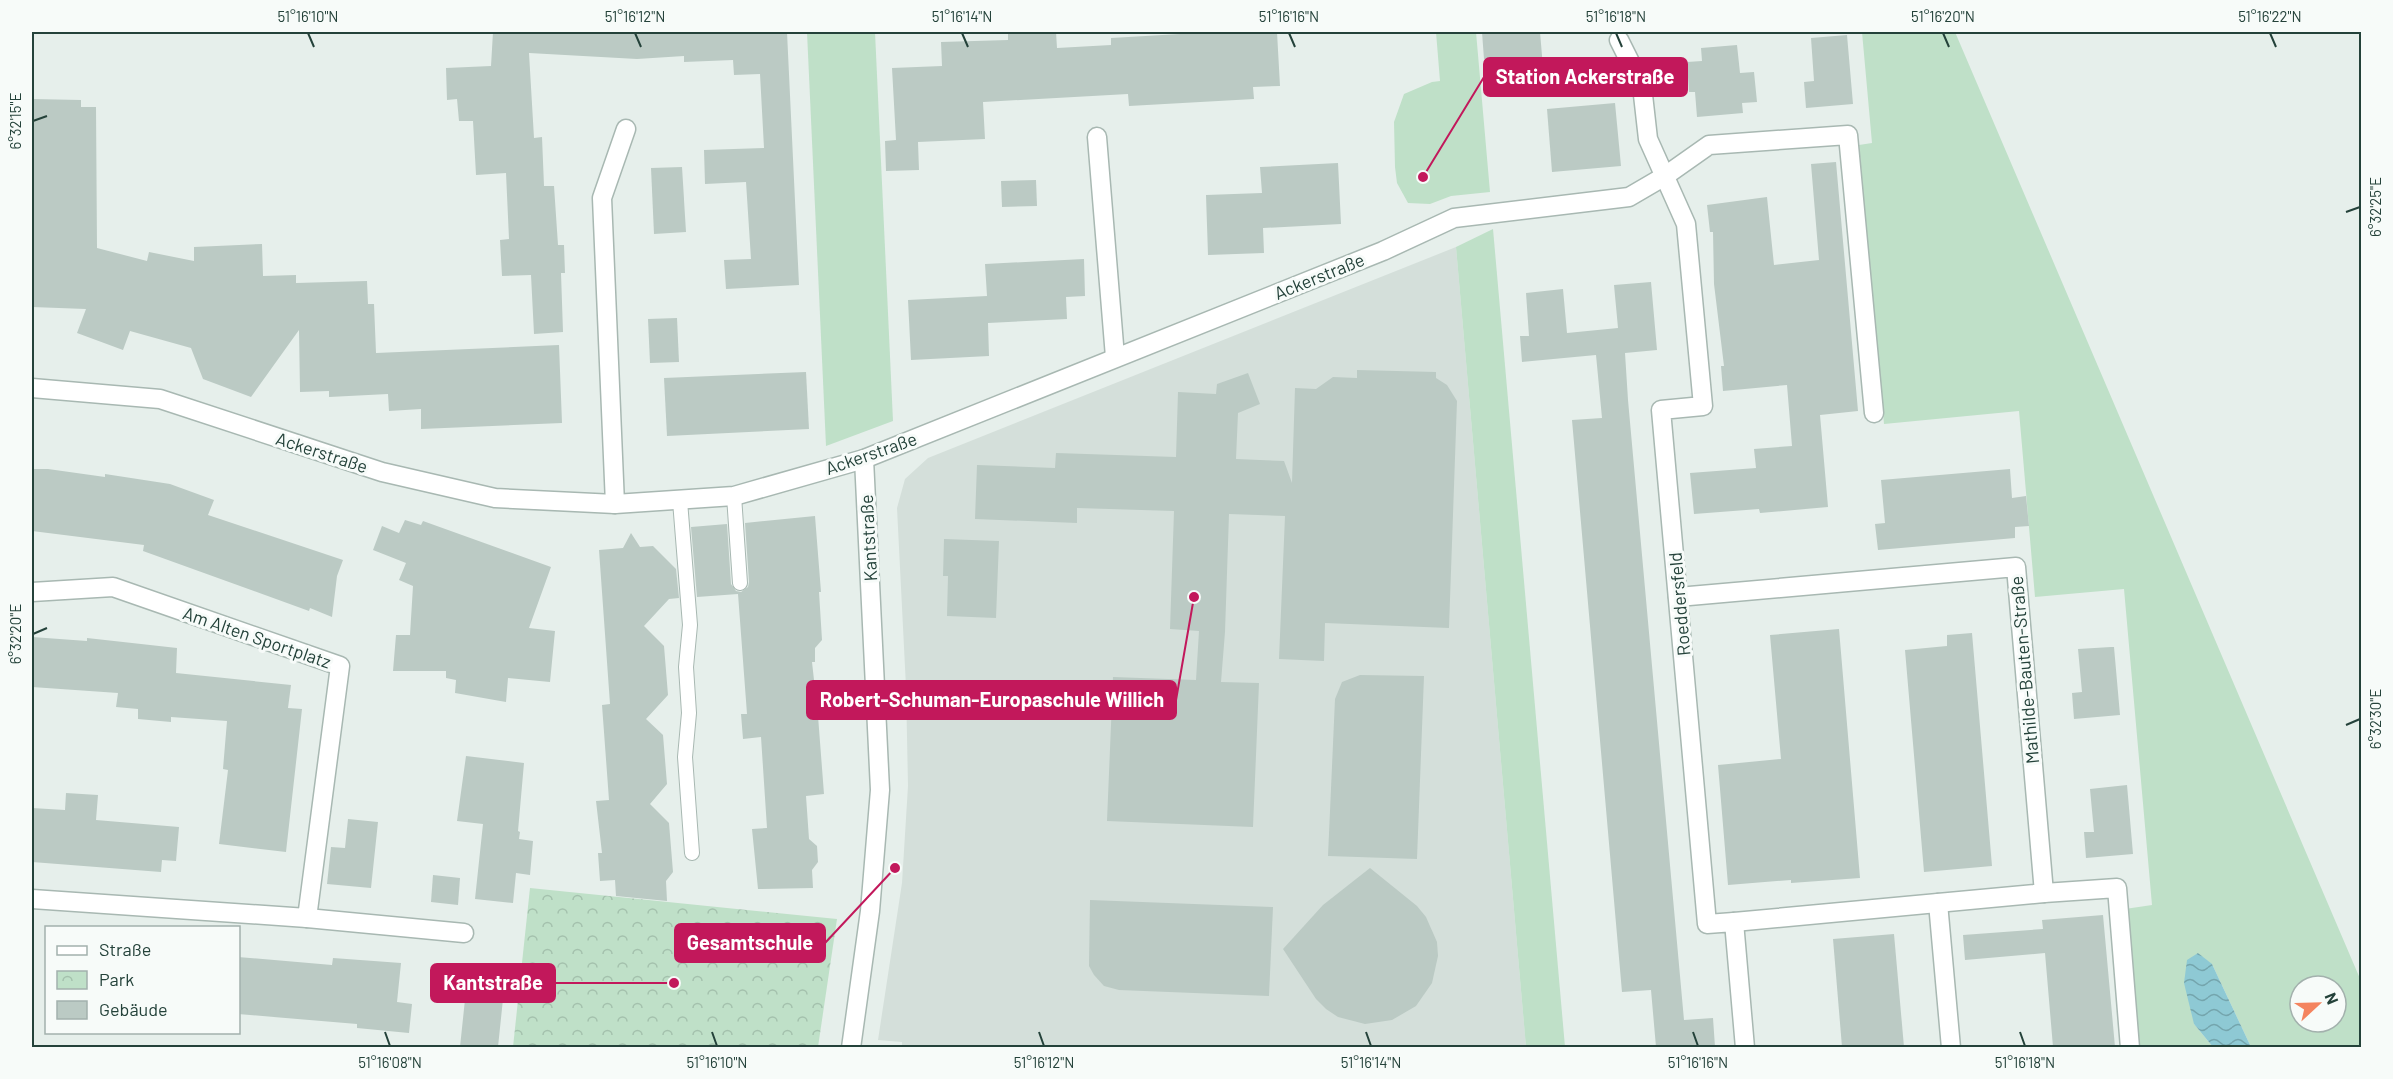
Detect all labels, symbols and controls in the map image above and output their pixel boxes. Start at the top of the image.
text: 51°16'10"N [277,7,339,25]
text: 51°16'12"N [605,7,665,25]
text: 51°16'14"N [932,7,992,25]
text: 51°16'16"N [1259,7,1319,25]
text: 51°16'18"N [1586,7,1646,25]
text: 51°16'20"N [1911,7,1975,25]
text: 51°16'22"N [2238,7,2302,25]
callout: Station Ackerstraße [1484,58,1687,96]
text: Station Ackerstraße [1496,64,1674,88]
text: 6°32'15"E [6,92,24,150]
text: 6°32'25"E [2366,177,2384,237]
street label: Ackerstraße [1271,248,1367,304]
street label: Ackerstraße [273,427,371,477]
street label: Ackerstraße [822,427,920,479]
street label: Kantstraße [855,494,881,582]
street label: Roeddersfeld [1664,551,1694,657]
street label: Mathilde-Bauten-Straße [2005,575,2043,765]
street label: Am Alten Sportplatz [180,601,334,673]
text: 6°32'20"E [6,604,24,664]
callout: Robert-Schuman-Europaschule Willich [807,681,1176,719]
text: Robert-Schuman-Europaschule Willich [820,687,1164,711]
text: 6°32'30"E [2366,689,2384,749]
callout: Gesamtschule [675,924,825,962]
legend [45,926,240,1034]
text: Gesamtschule [687,930,813,954]
text: Straße [99,938,151,960]
callout: Kantstraße [431,964,555,1002]
text: Park [99,968,134,990]
text: Kantstraße [443,970,543,994]
north arrow [2288,974,2348,1034]
text: N [2322,990,2343,1007]
text: Gebäude [99,998,168,1020]
text: 51°16'08"N [358,1053,422,1071]
text: 51°16'10"N [686,1053,748,1071]
text: 51°16'12"N [1014,1053,1074,1071]
text: 51°16'14"N [1341,1053,1401,1071]
text: 51°16'16"N [1668,1053,1728,1071]
text: 51°16'18"N [1995,1053,2055,1071]

